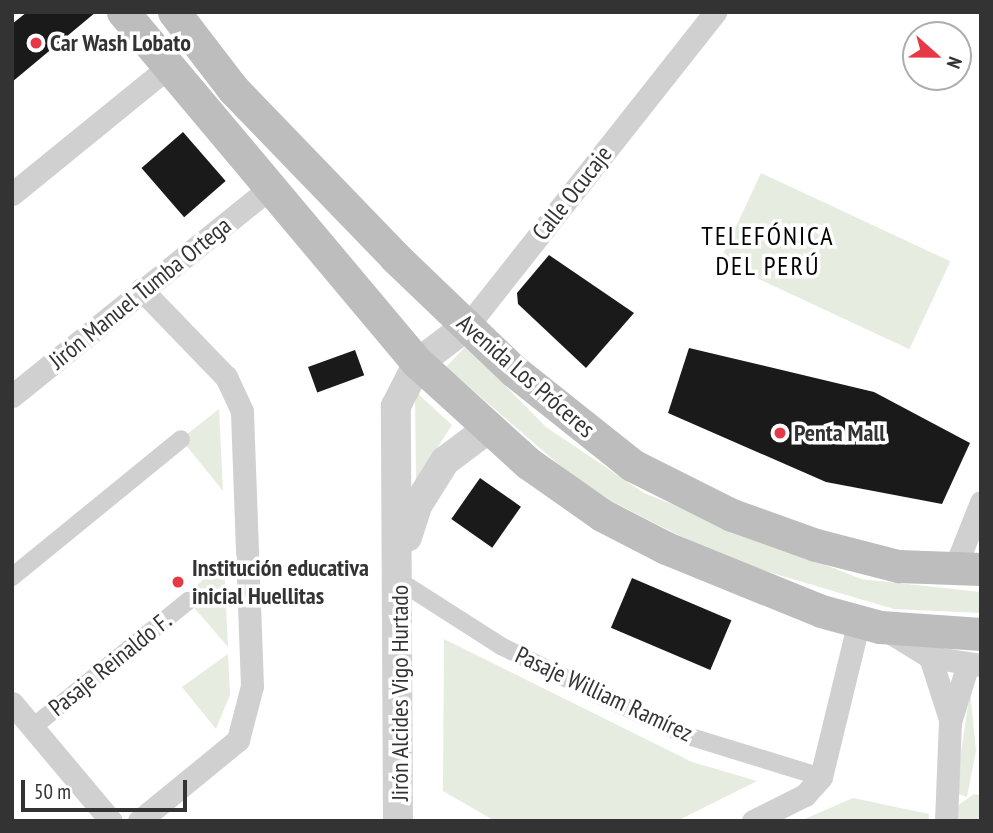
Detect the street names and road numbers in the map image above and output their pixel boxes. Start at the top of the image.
street label: Calle Ocucaje [526,140,618,246]
street label: Jirón Manuel Tumba Ortega [43,211,237,375]
street label: Avenida Los Próceres [451,308,601,444]
street label: Jirón Alcides Vigo Hurtado [386,584,414,802]
street label: Pasaje Reinaldo F. [43,606,177,722]
street label: Pasaje William Ramírez [511,640,697,748]

